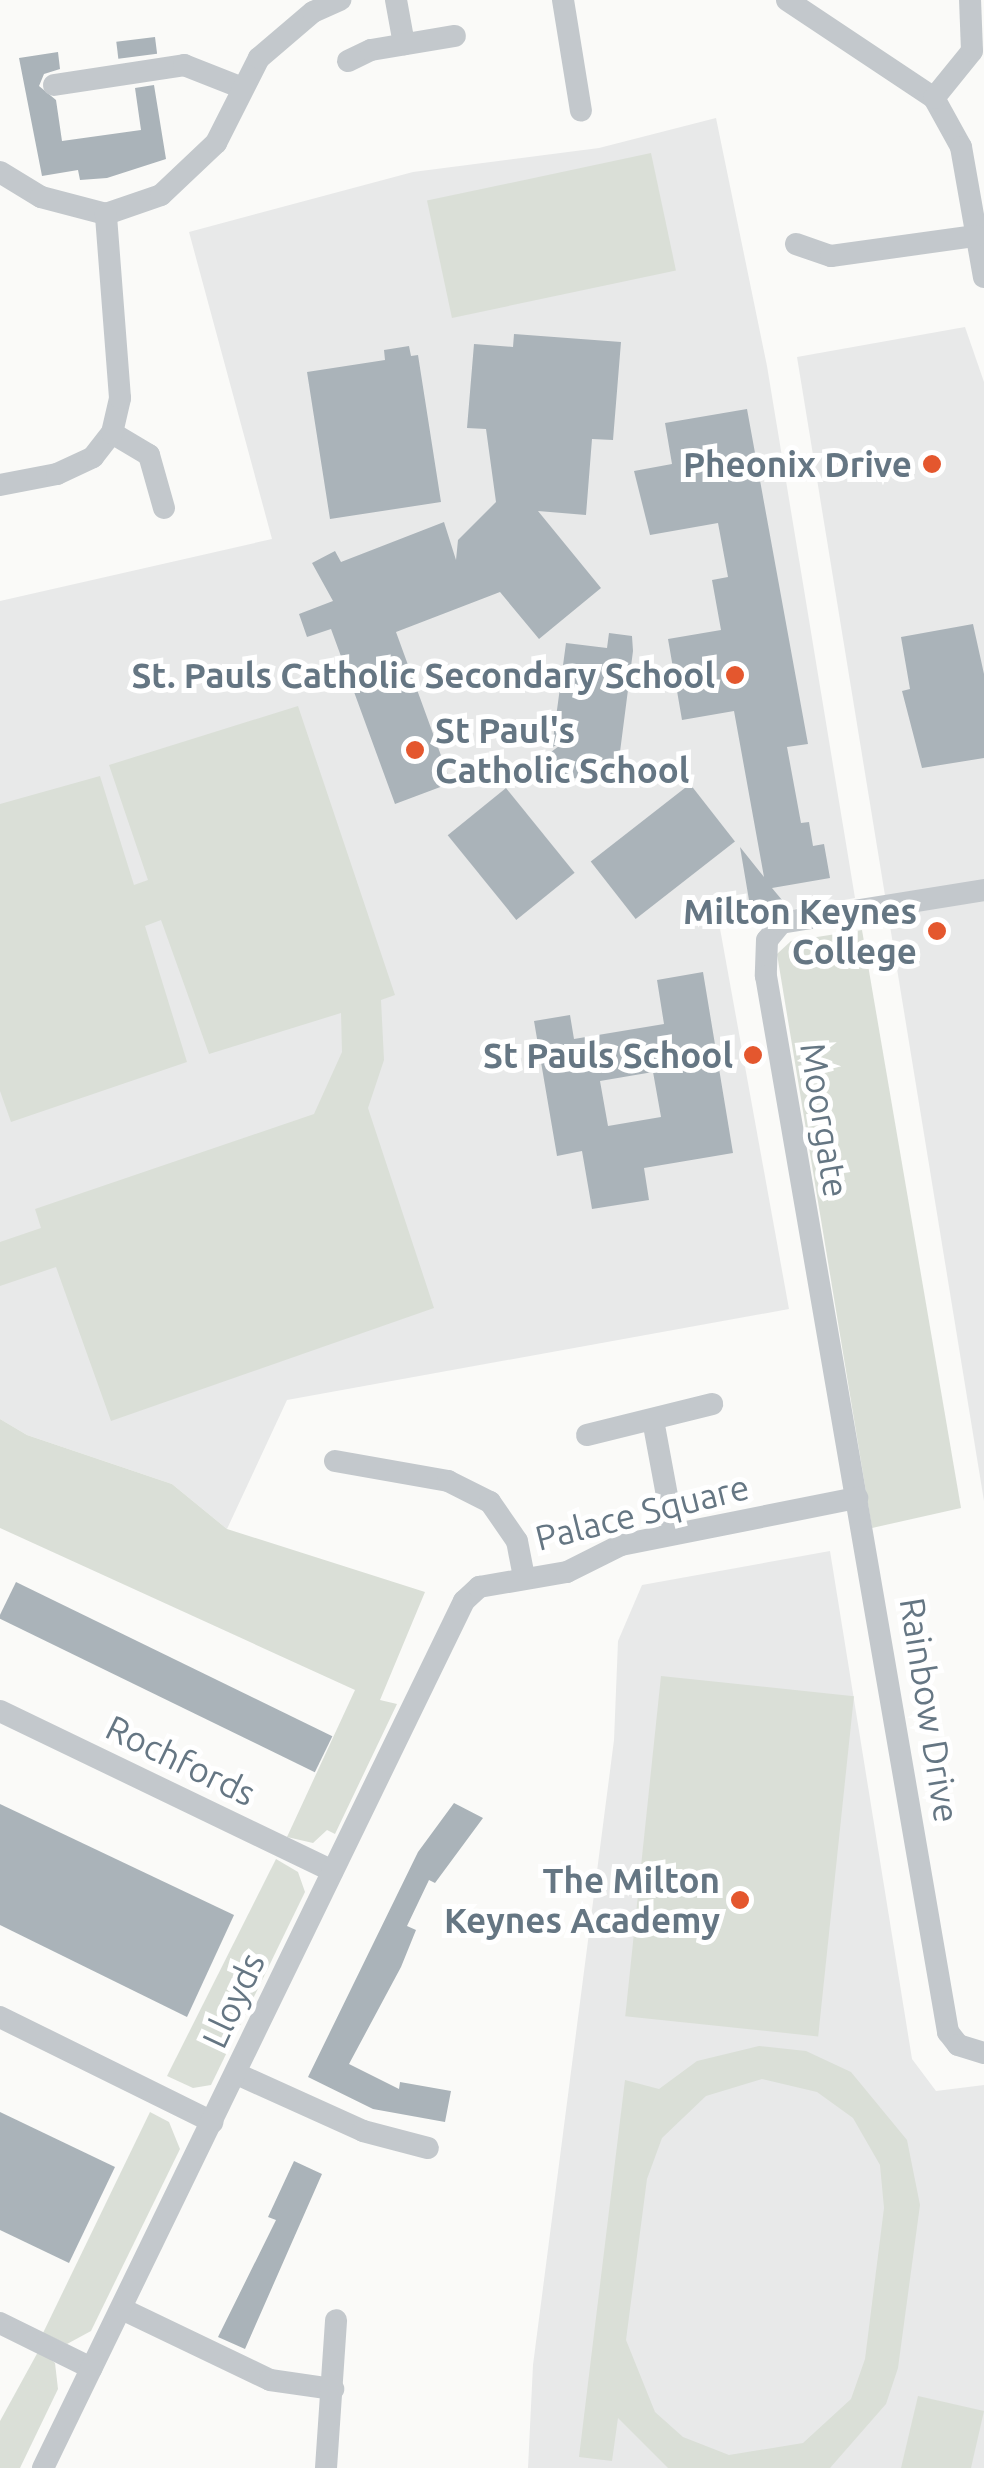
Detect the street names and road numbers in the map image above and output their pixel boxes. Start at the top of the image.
street label: Moorgate [792,1040,858,1200]
street label: Palace Square [531,1465,753,1559]
street label: Rainbow Drive [891,1595,969,1825]
street label: Rochfords [99,1706,263,1814]
street label: Lloyds [193,1946,273,2054]

